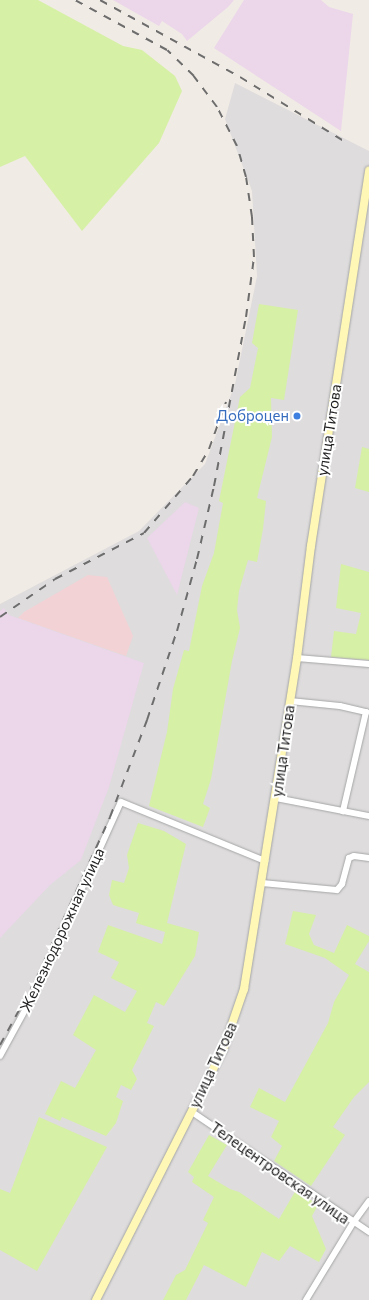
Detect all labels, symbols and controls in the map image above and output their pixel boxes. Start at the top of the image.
street label: улица Титова [313,383,345,477]
place label: Доброцен [216,407,289,425]
marker: Доброцен [292,411,302,421]
street label: улица Титова [268,704,298,798]
street label: Железнодорожная улица [16,845,108,1015]
street label: улица Титова [185,1019,241,1111]
street label: Телецентровская улица [207,1118,353,1228]

